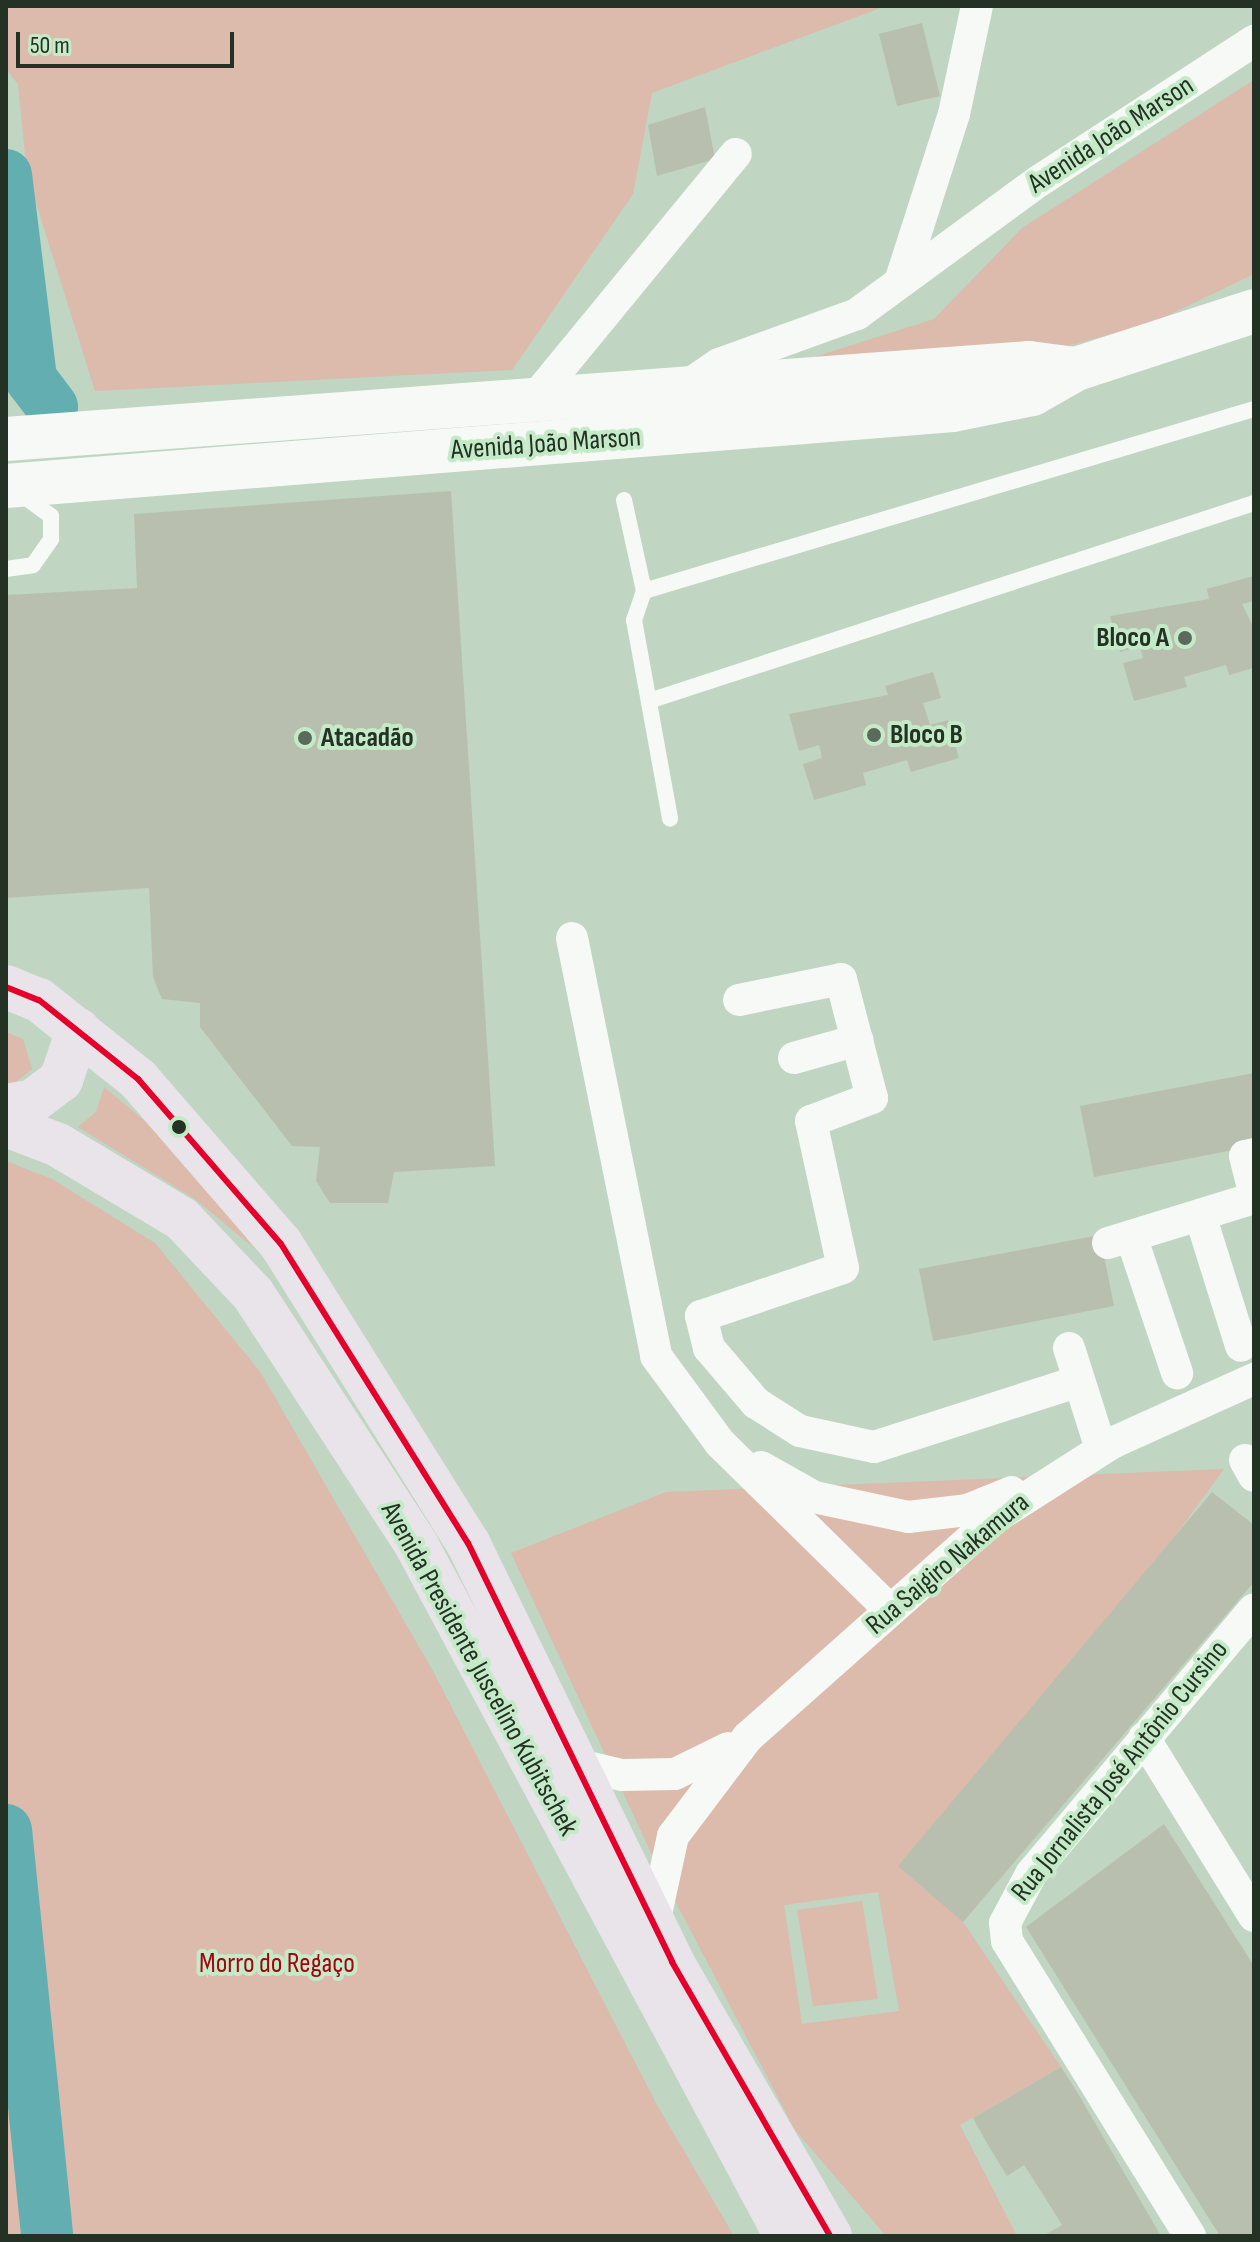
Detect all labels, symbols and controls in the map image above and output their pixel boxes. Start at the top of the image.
scale bar [20,16,238,66]
text: 50 m [30,31,70,60]
street label: Avenida João Marson [1022,69,1200,201]
street label: Avenida João Marson [450,421,642,467]
place label: Bloco A [1096,621,1169,655]
marker: Bloco A [1176,629,1194,647]
place label: Bloco B [890,718,963,752]
place label: Atacadão [321,721,414,755]
marker: Bloco B [865,726,883,744]
marker: Atacadão [296,729,314,747]
unlabelled marker [171,1119,187,1135]
street label: Rua Saigiro Nakamura [860,1486,1036,1642]
street label: Avenida Presidente Juscelino Kubitschek [373,1496,585,1842]
street label: Rua Jornalista José Antônio Cursino [1005,1634,1235,1908]
park label: Morro do Regaço [199,1947,355,1981]

